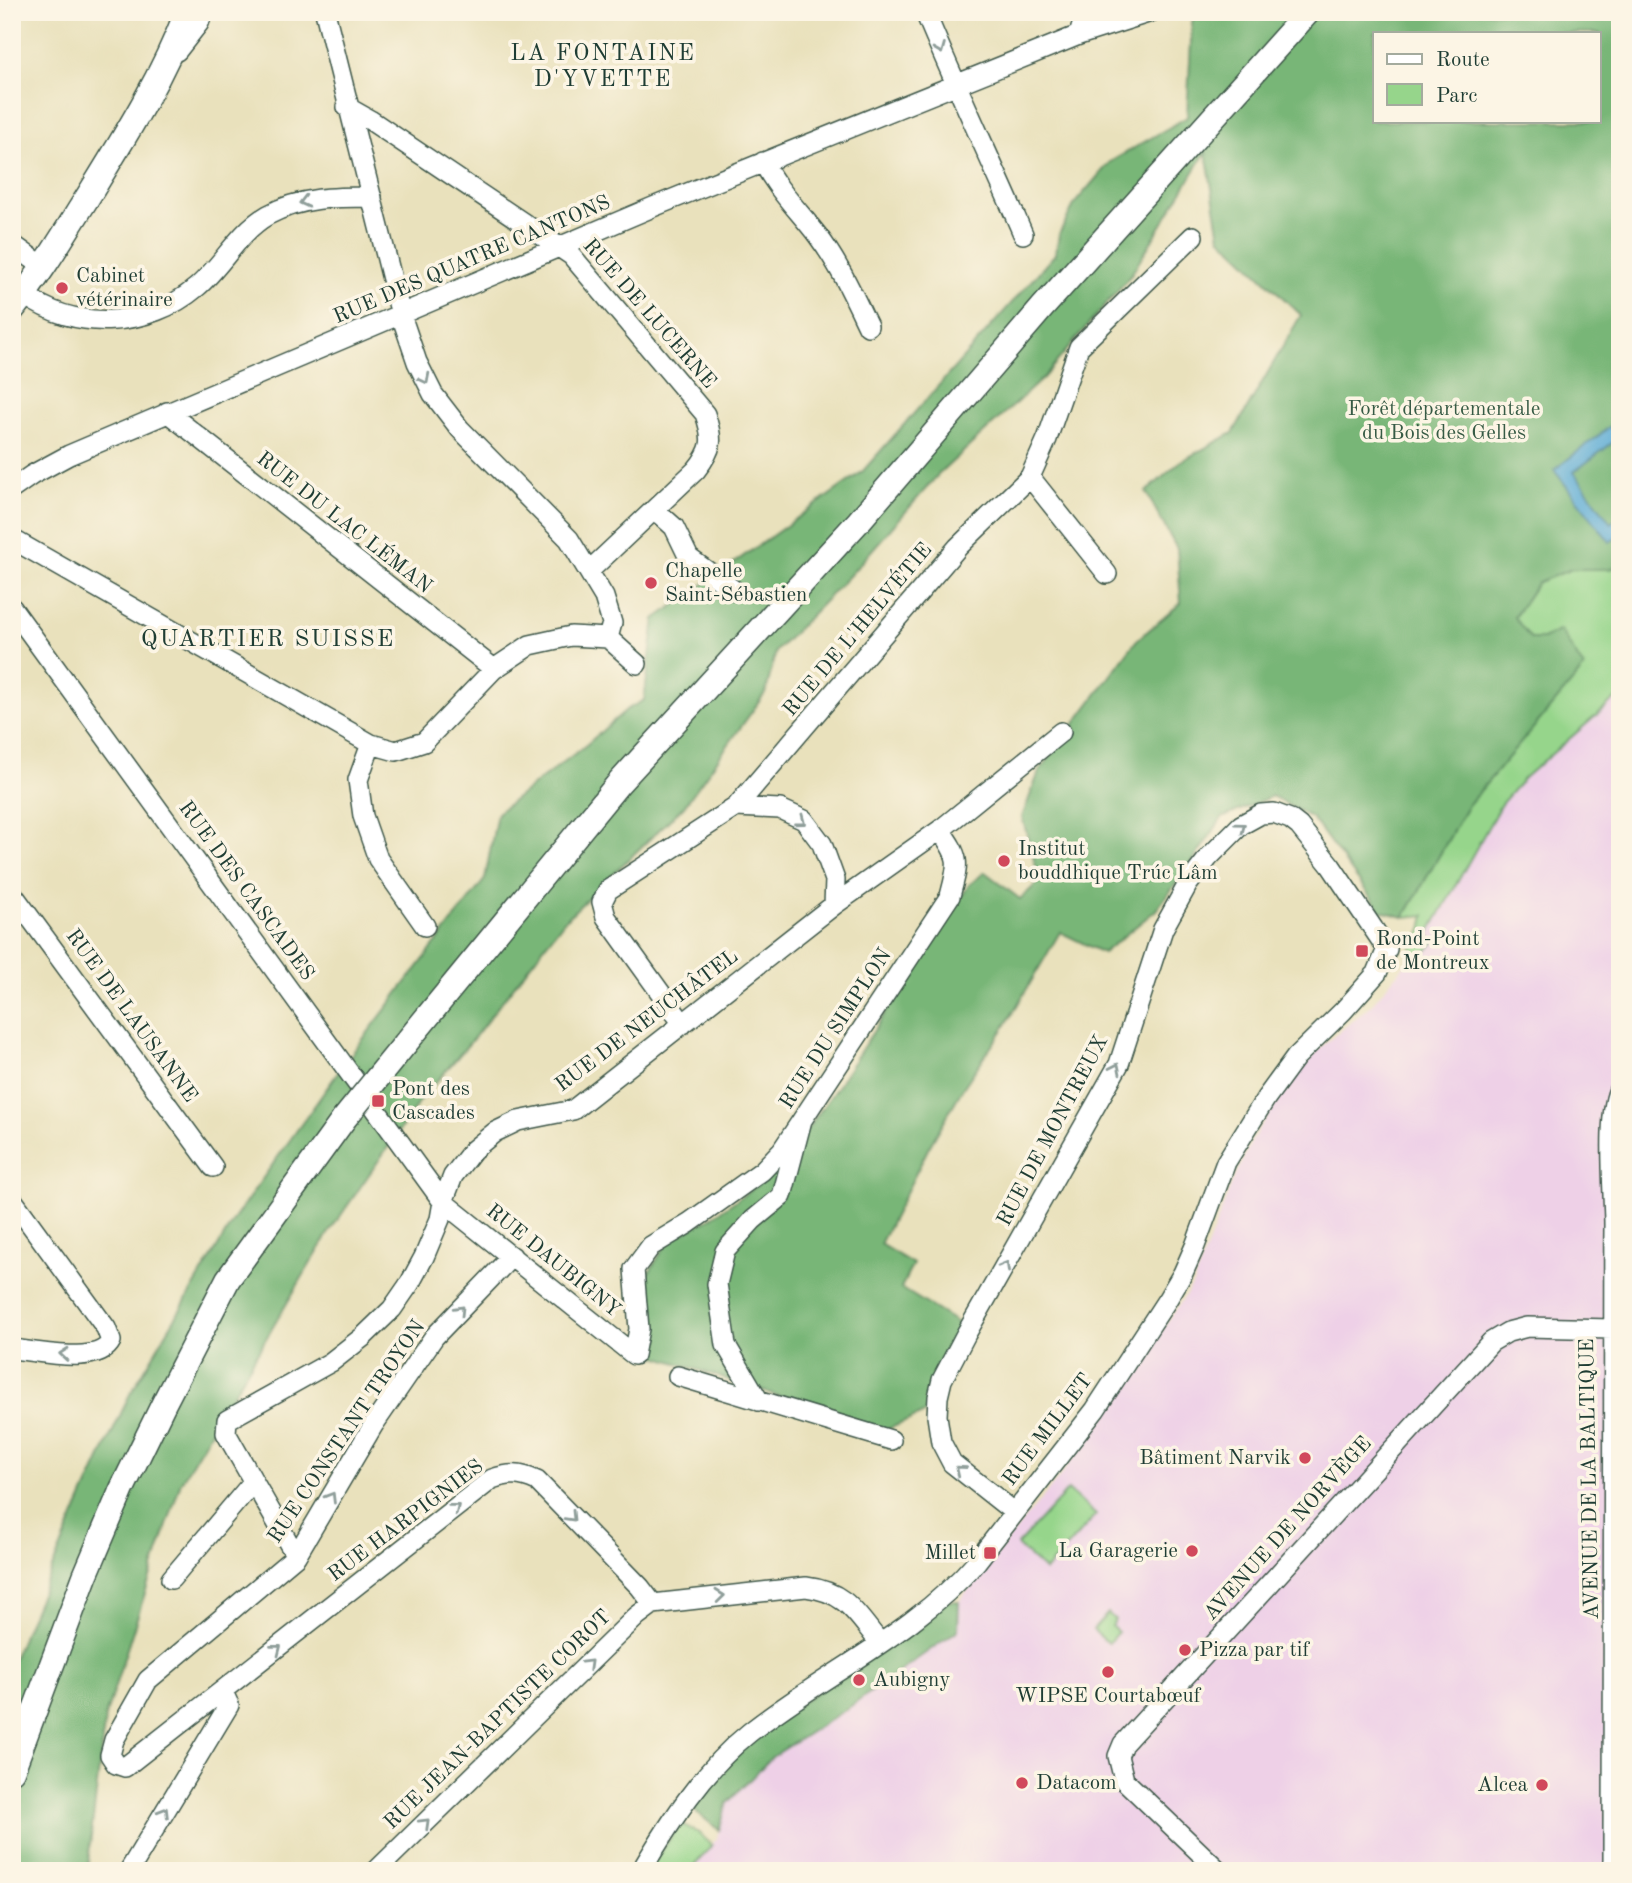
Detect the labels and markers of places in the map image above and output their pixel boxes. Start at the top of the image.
place label: Cabinet vétérinaire [76,266,173,311]
marker: Cabinet vétérinaire [54,280,70,296]
place label: Chapelle Saint-Sébastien [665,561,807,606]
marker: Chapelle Saint-Sébastien [643,575,659,591]
place label: Institut bouddhique Trúc Lâm [1018,839,1218,884]
marker: Institut bouddhique Trúc Lâm [996,853,1012,869]
place label: Rond-Point de Montreux [1376,929,1490,974]
marker: Rond-Point de Montreux [1354,943,1370,959]
place label: Pont des Cascades [392,1079,475,1124]
marker: Pont des Cascades [370,1093,386,1109]
place label: Bâtiment Narvik [1139,1448,1291,1469]
marker: Bâtiment Narvik [1297,1450,1313,1466]
place label: La Garagerie [1058,1541,1178,1562]
place label: Millet [924,1543,976,1564]
marker: La Garagerie [1184,1543,1200,1559]
marker: Millet [982,1545,998,1561]
place label: Pizza par tif [1199,1640,1310,1661]
marker: Pizza par tif [1177,1642,1193,1658]
marker: WIPSE Courtabœuf [1100,1664,1116,1680]
place label: Aubigny [873,1670,951,1691]
marker: Aubigny [851,1672,867,1688]
place label: WIPSE Courtabœuf [1015,1686,1202,1707]
place label: Datacom [1036,1773,1117,1794]
marker: Datacom [1014,1775,1030,1791]
place label: Alcea [1477,1775,1528,1796]
marker: Alcea [1534,1777,1550,1793]

